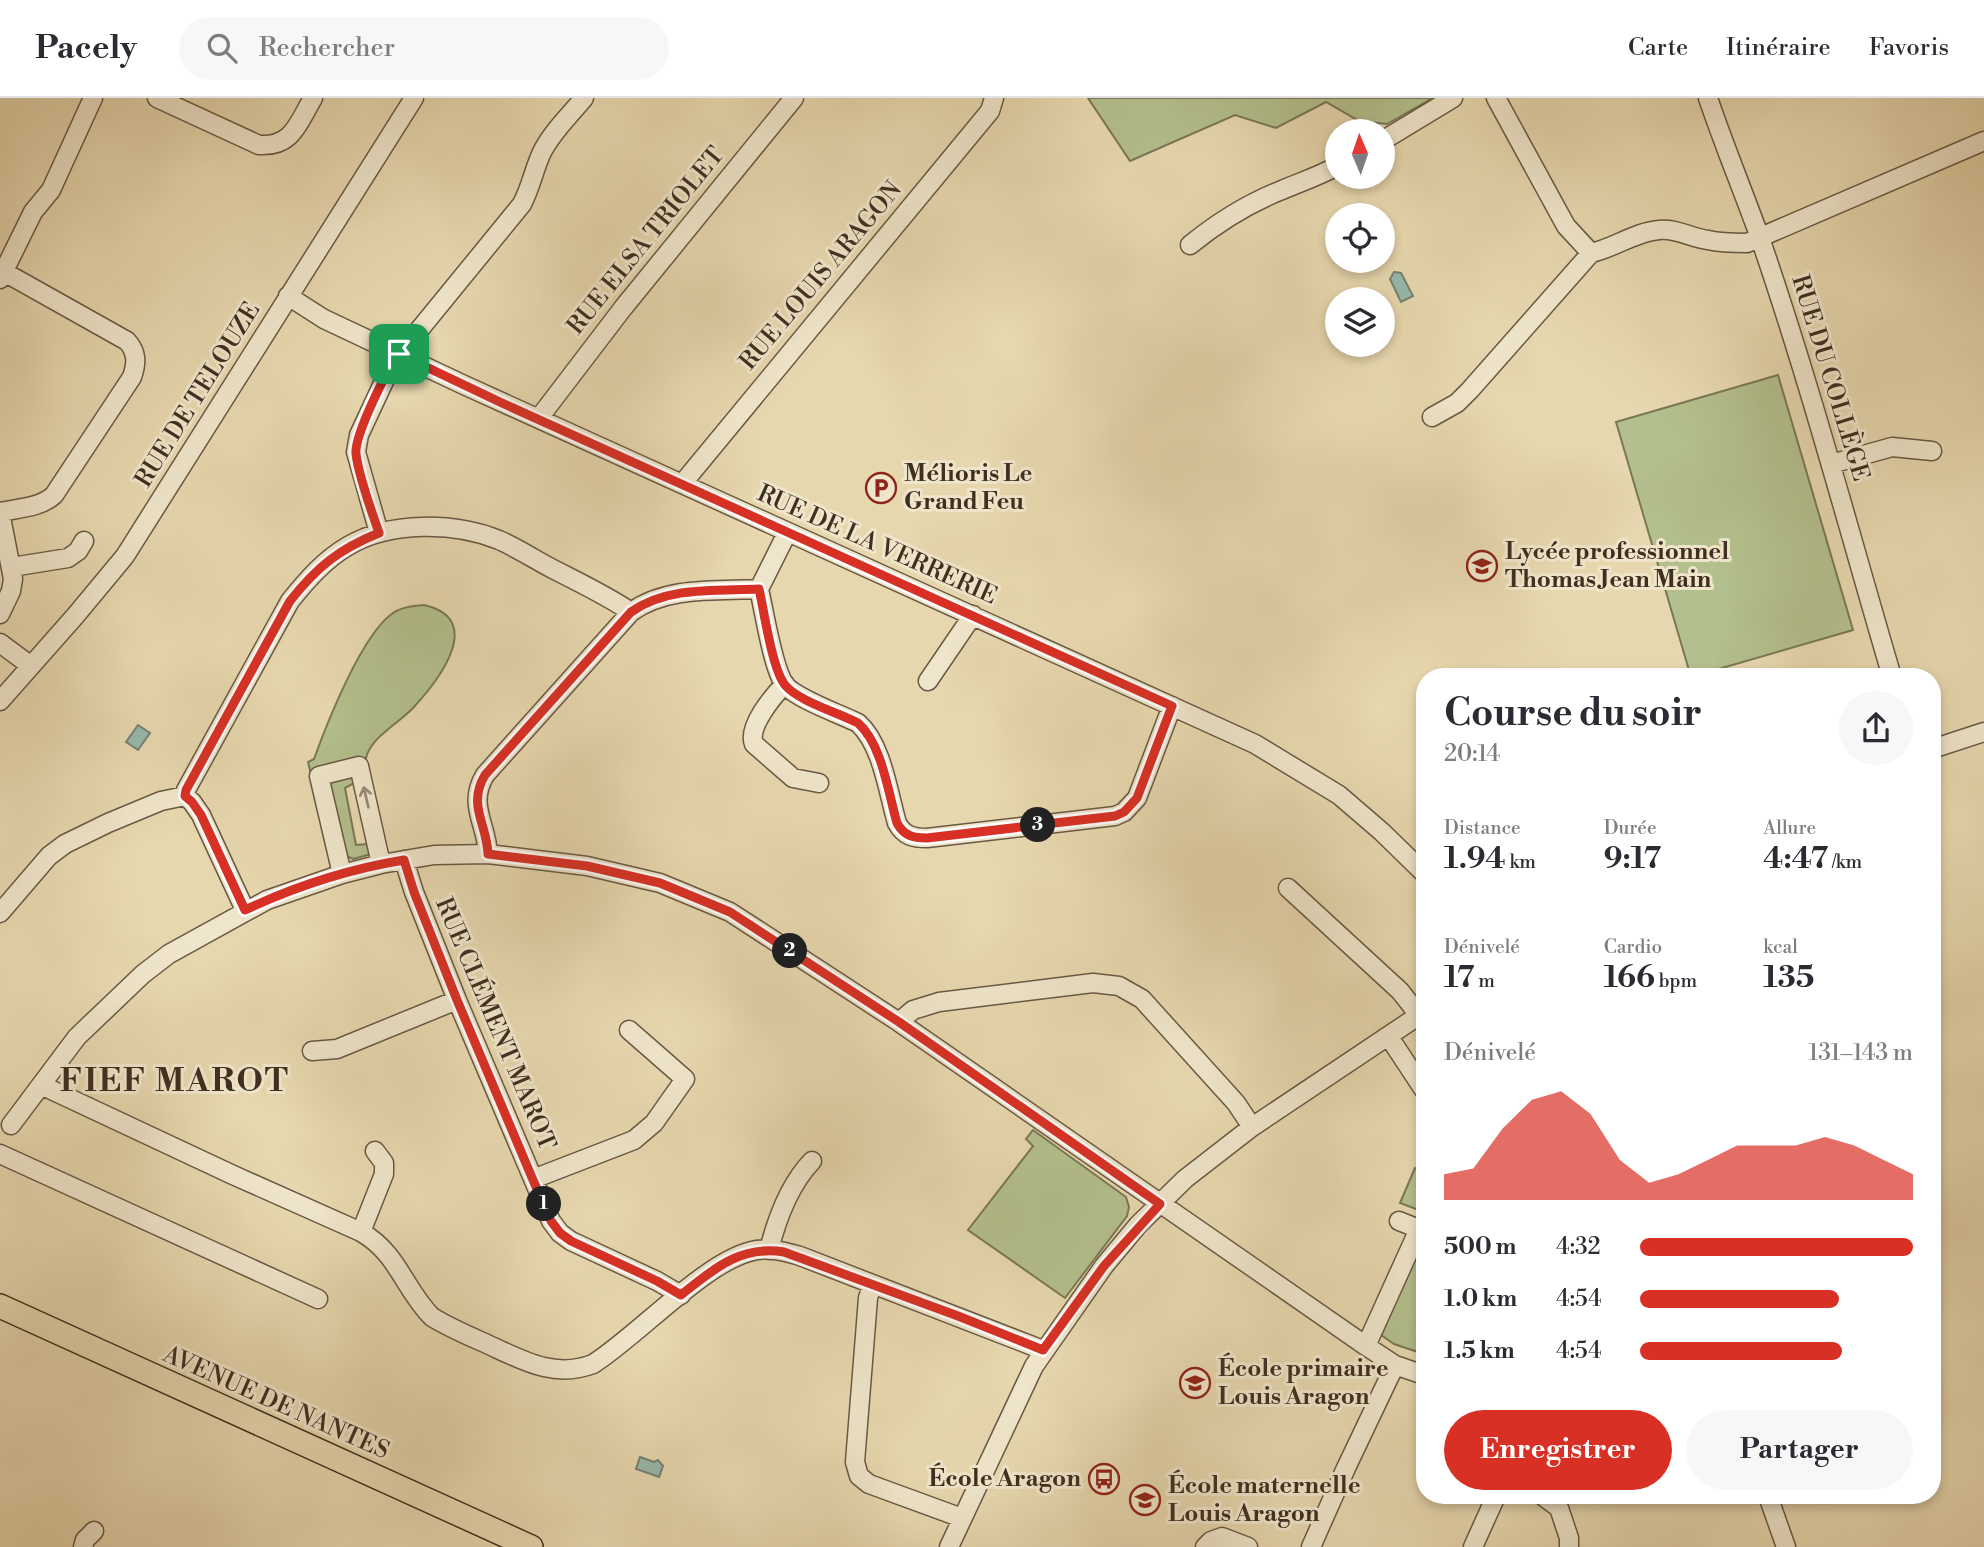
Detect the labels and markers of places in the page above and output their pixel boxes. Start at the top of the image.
pin [369,324,429,384]
place label: Mélioris Le Grand Feu [904,459,1032,517]
parking icon: Mélioris Le Grand Feu [864,471,898,505]
place label: Lycée professionnel Thomas Jean Main [1505,537,1729,595]
school or university icon: Lycée professionnel Thomas Jean Main [1465,549,1499,583]
pin: 3 [1020,808,1056,842]
pin: 2 [772,934,808,968]
pin: 1 [526,1186,562,1222]
place label: École primaire Louis Aragon [1218,1352,1389,1412]
school or university icon: École primaire Louis Aragon [1178,1366,1212,1400]
place label: École Aragon [929,1462,1081,1494]
bus stop icon: École Aragon [1087,1462,1121,1496]
place label: École maternelle Louis Aragon [1168,1469,1361,1529]
school or university icon: École maternelle Louis Aragon [1128,1483,1162,1517]

